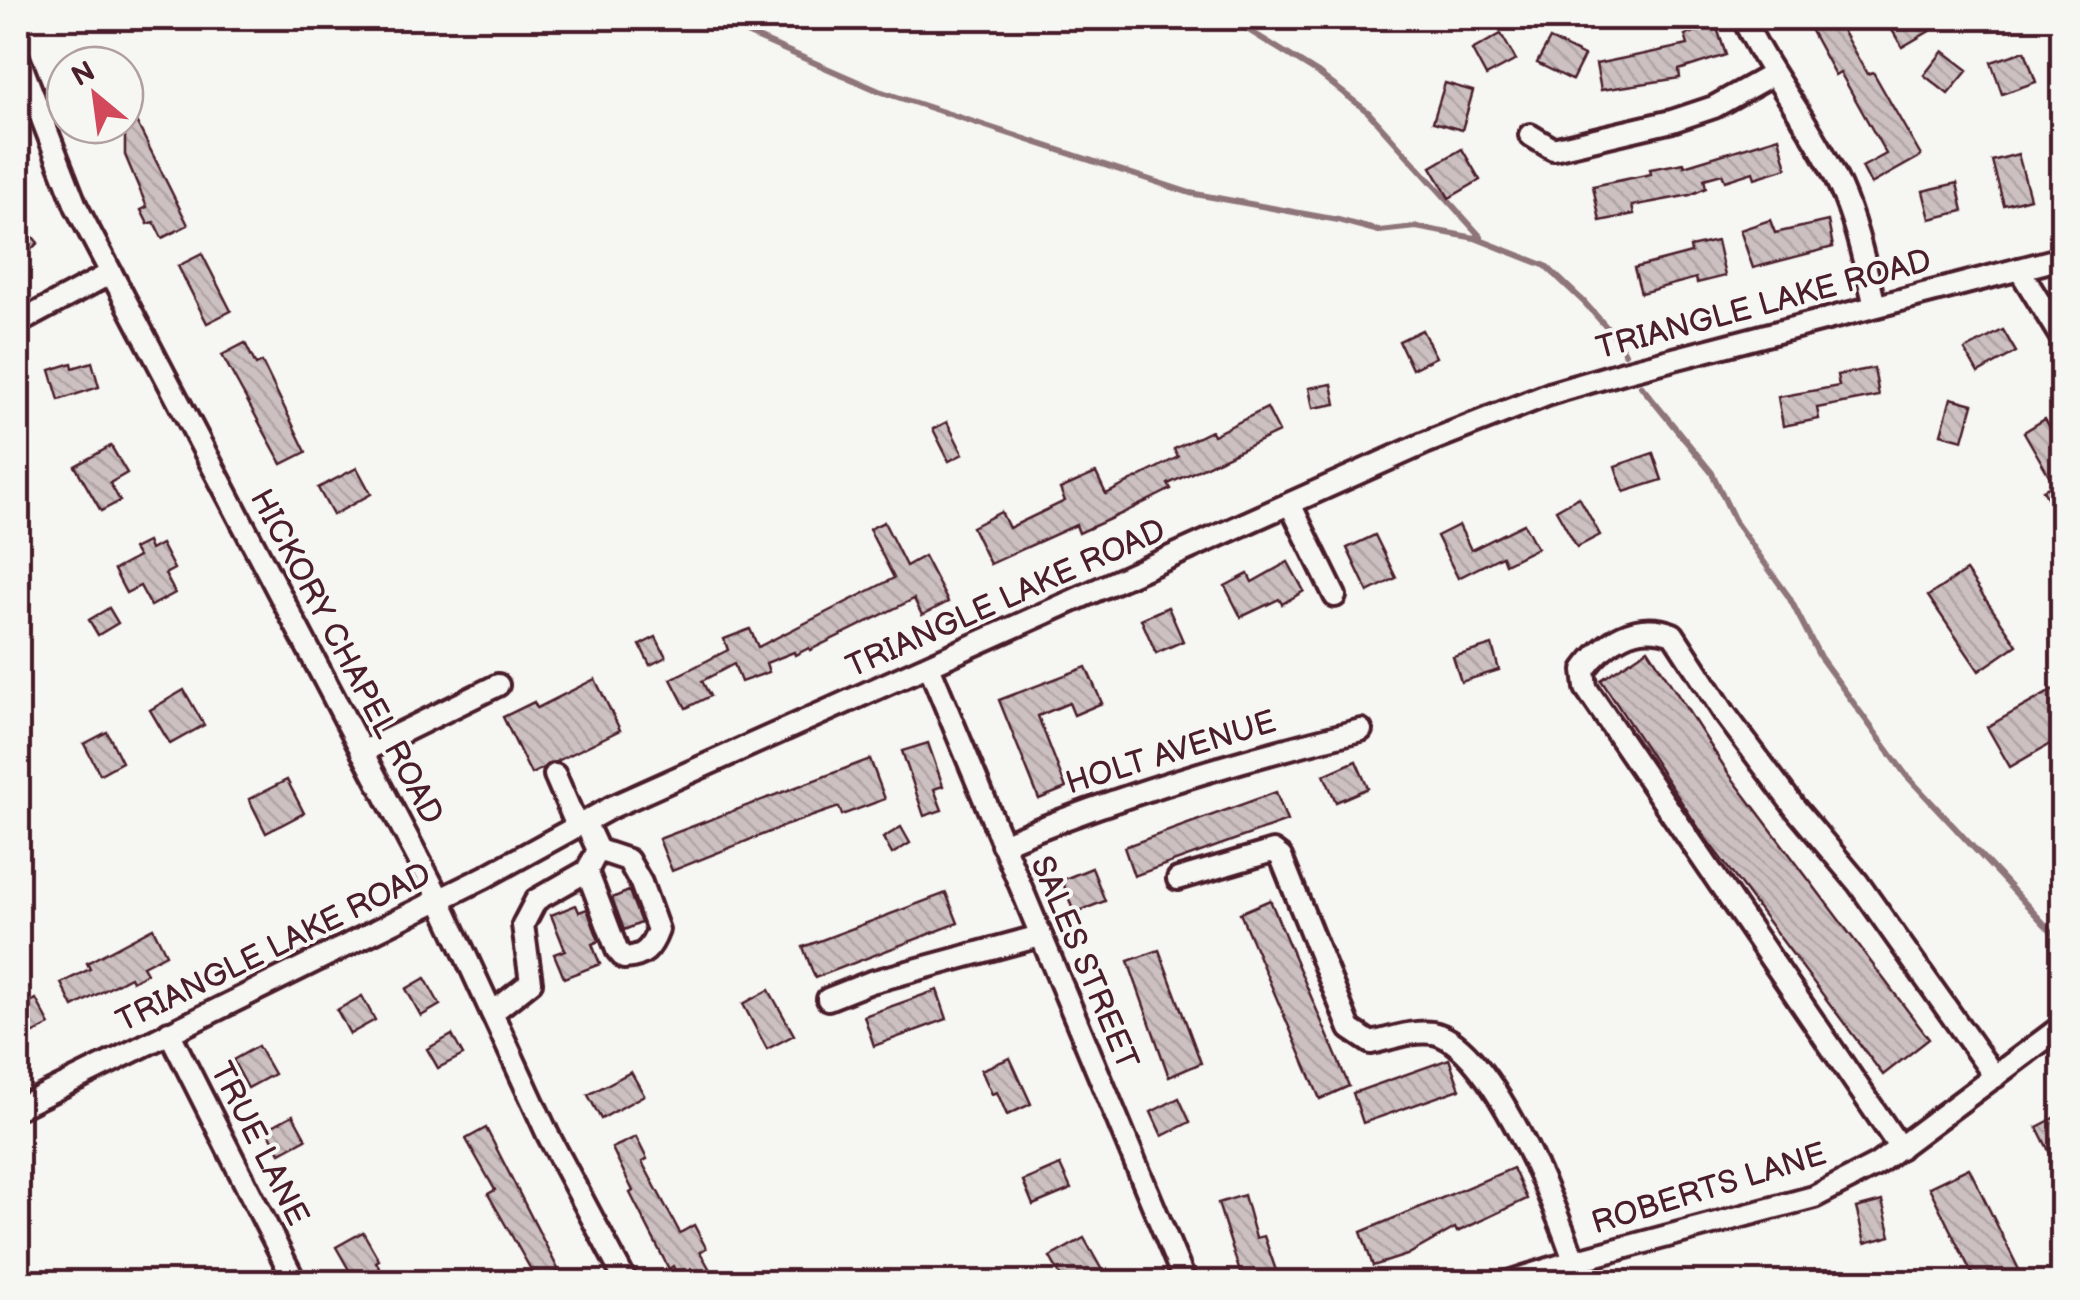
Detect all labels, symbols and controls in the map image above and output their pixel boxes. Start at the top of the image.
north arrow [45,45,145,145]
text: N [66,55,101,94]
street label: TRIANGLE LAKE ROAD [1592,242,1936,368]
street label: HICKORY CHAPEL ROAD [241,483,451,831]
street label: TRIANGLE LAKE ROAD [840,511,1172,687]
street label: HOLT AVENUE [1061,703,1281,803]
street label: SALES STREET [1022,850,1146,1076]
street label: TRIANGLE LAKE ROAD [110,855,438,1041]
street label: TRUE LANE [201,1056,317,1232]
street label: ROBERTS LANE [1587,1135,1831,1243]

